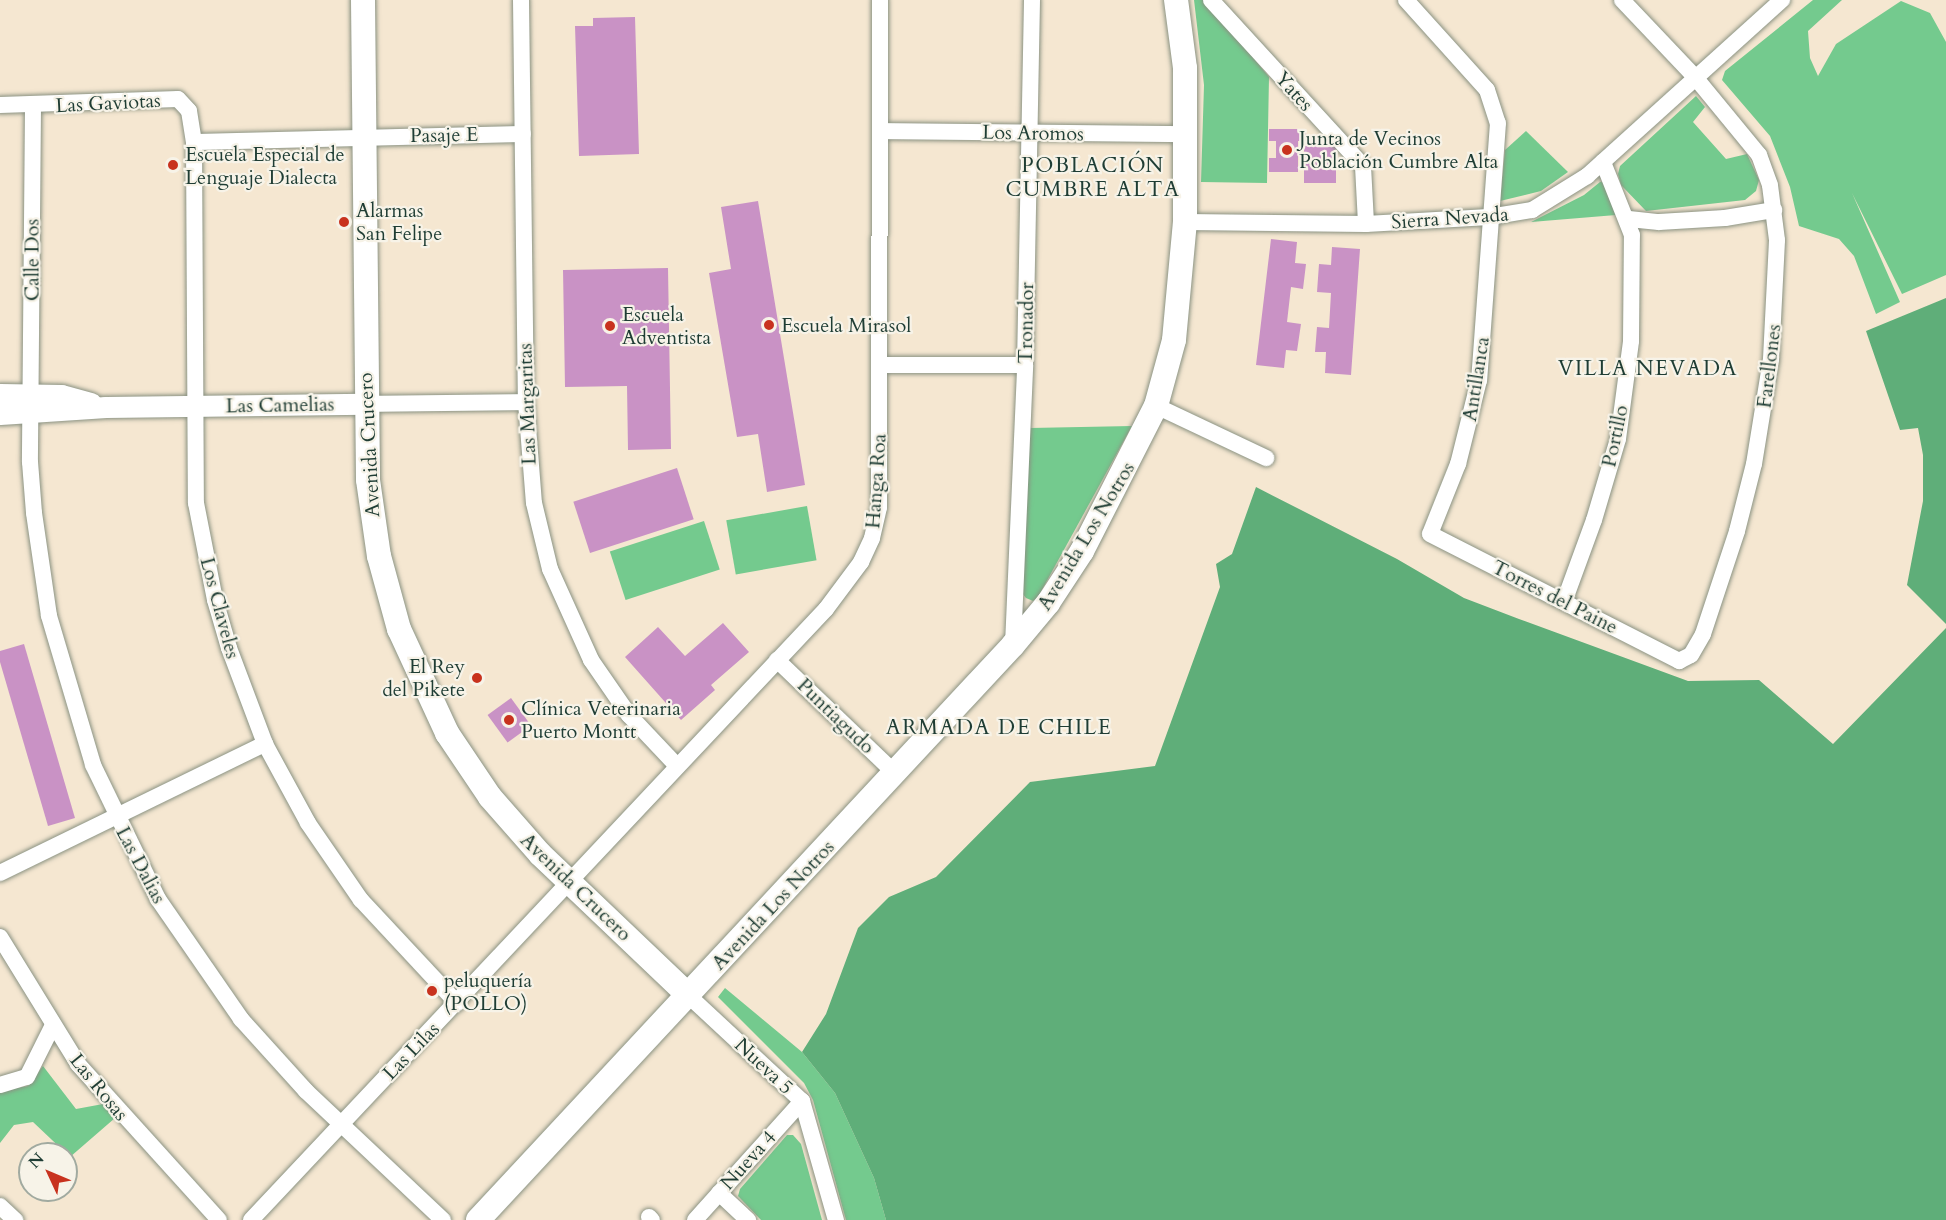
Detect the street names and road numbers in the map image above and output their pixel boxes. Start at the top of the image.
street label: Yates [1270,66,1318,116]
street label: Las Gaviotas [55,88,161,118]
street label: Los Aromos [982,120,1084,146]
street label: Pasaje E [410,122,478,148]
street label: Sierra Nevada [1391,202,1509,234]
street label: Calle Dos [20,219,44,301]
street label: Tronador [1013,282,1039,364]
street label: Farellones [1752,323,1786,409]
street label: Antillanca [1457,335,1495,423]
street label: Las Margaritas [513,343,541,465]
street label: Avenida Crucero [353,372,385,518]
street label: Las Camelias [225,392,335,418]
street label: Portillo [1597,403,1633,469]
street label: Hanga Roa [861,433,891,529]
street label: Avenida Los Notros [1032,457,1140,615]
street label: Los Claveles [195,555,245,661]
street label: Torres del Paine [1488,555,1622,639]
street label: Puntiagudo [792,673,880,759]
street label: Las Dalias [111,822,171,908]
street label: Avenida Crucero [516,828,636,946]
street label: Avenida Los Notros [707,835,839,975]
street label: Las Lilas [378,1017,444,1085]
street label: Nueva 5 [730,1033,798,1099]
street label: Las Rosas [65,1049,133,1125]
street label: Nueva 4 [715,1125,781,1195]

